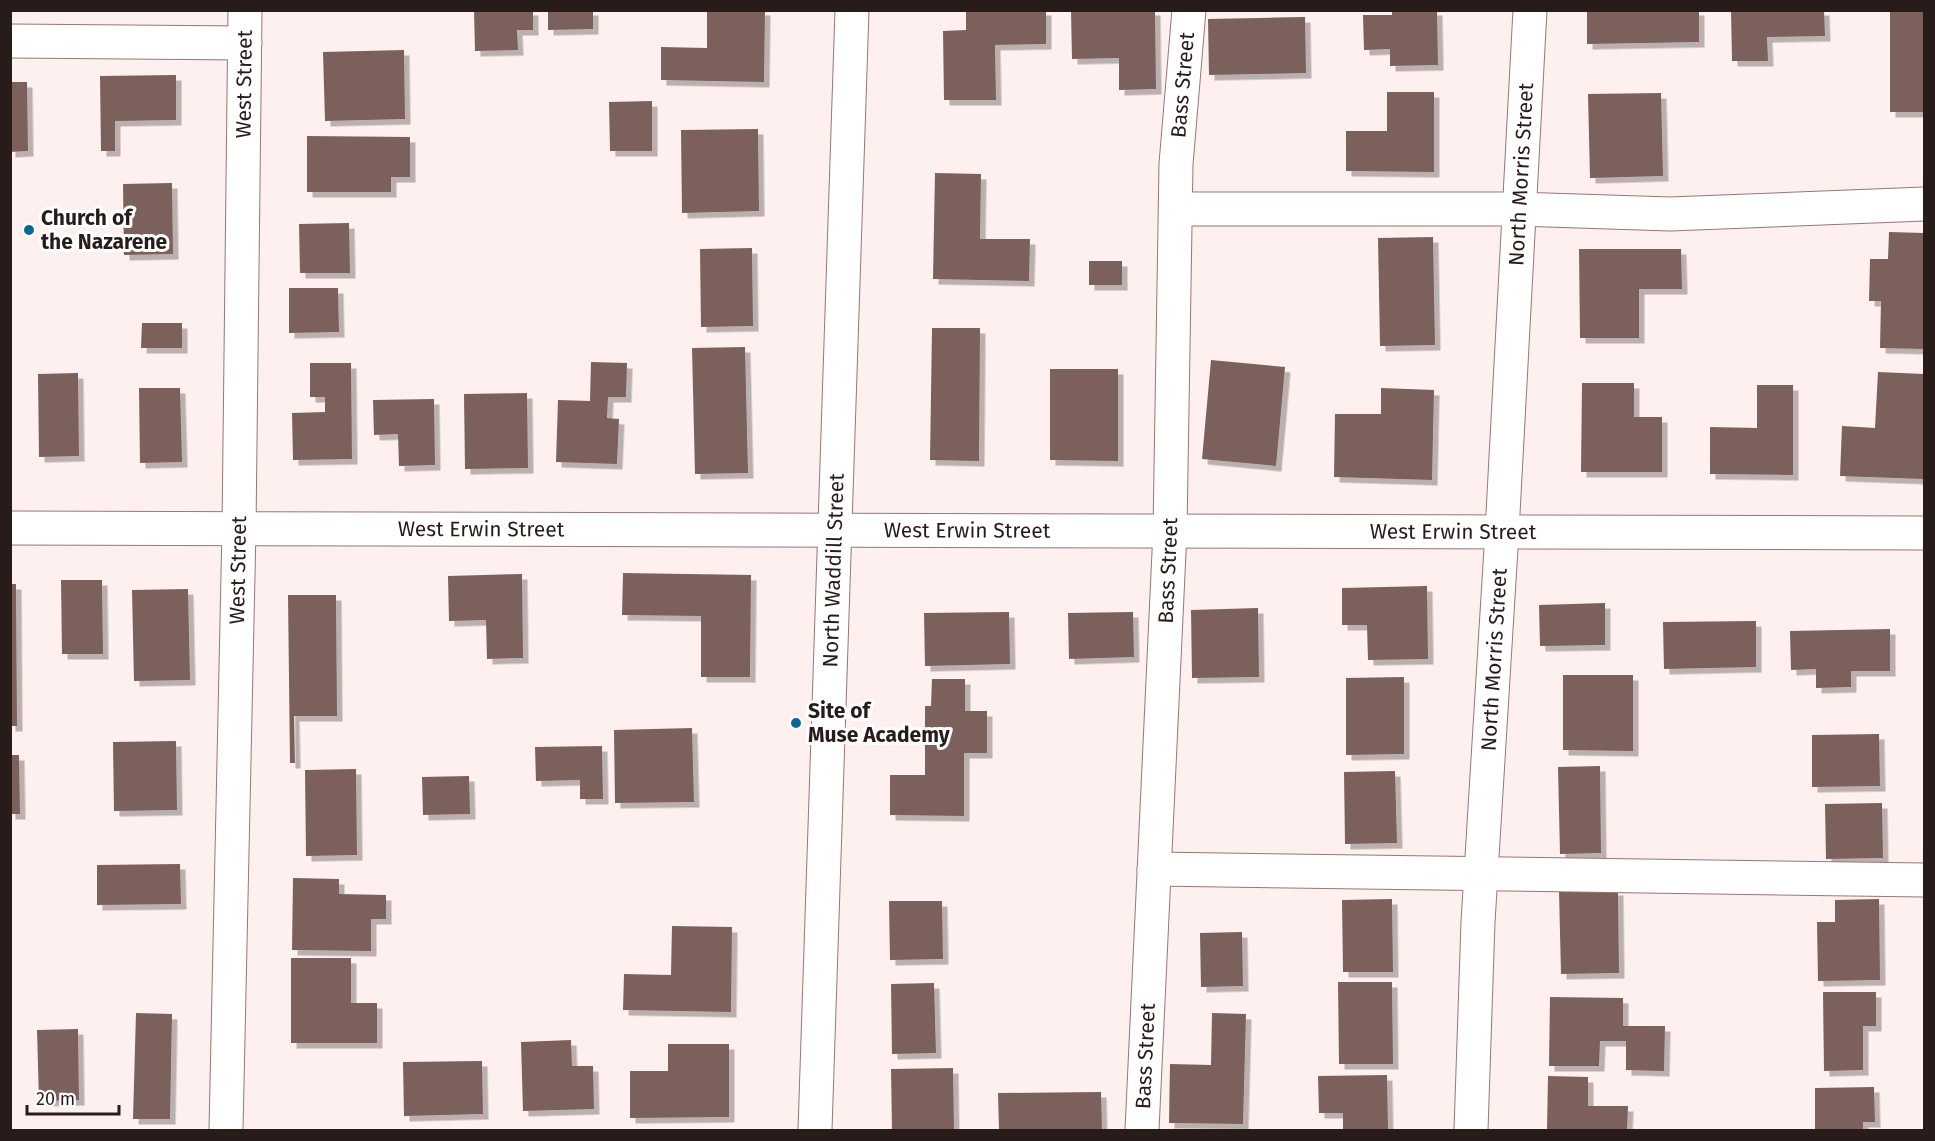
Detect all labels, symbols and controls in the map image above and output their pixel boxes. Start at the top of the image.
street label: West Street [231,29,258,139]
street label: Bass Street [1165,31,1200,139]
street label: North Morris Street [1503,82,1539,267]
place label: Church of the Nazarene [41,205,168,255]
marker: Church of the Nazarene [22,223,36,237]
street label: North Waddill Street [817,472,850,668]
street label: West Street [224,515,252,625]
street label: West Erwin Street [398,516,565,542]
street label: West Erwin Street [884,517,1051,544]
street label: Bass Street [1153,517,1183,624]
street label: West Erwin Street [1370,519,1537,545]
street label: North Morris Street [1476,567,1513,752]
place label: Site of Muse Academy [808,698,950,748]
marker: Site of Muse Academy [789,716,803,730]
street label: Bass Street [1130,1002,1161,1110]
scale bar [27,1078,118,1116]
text: 20 m [36,1088,75,1110]

